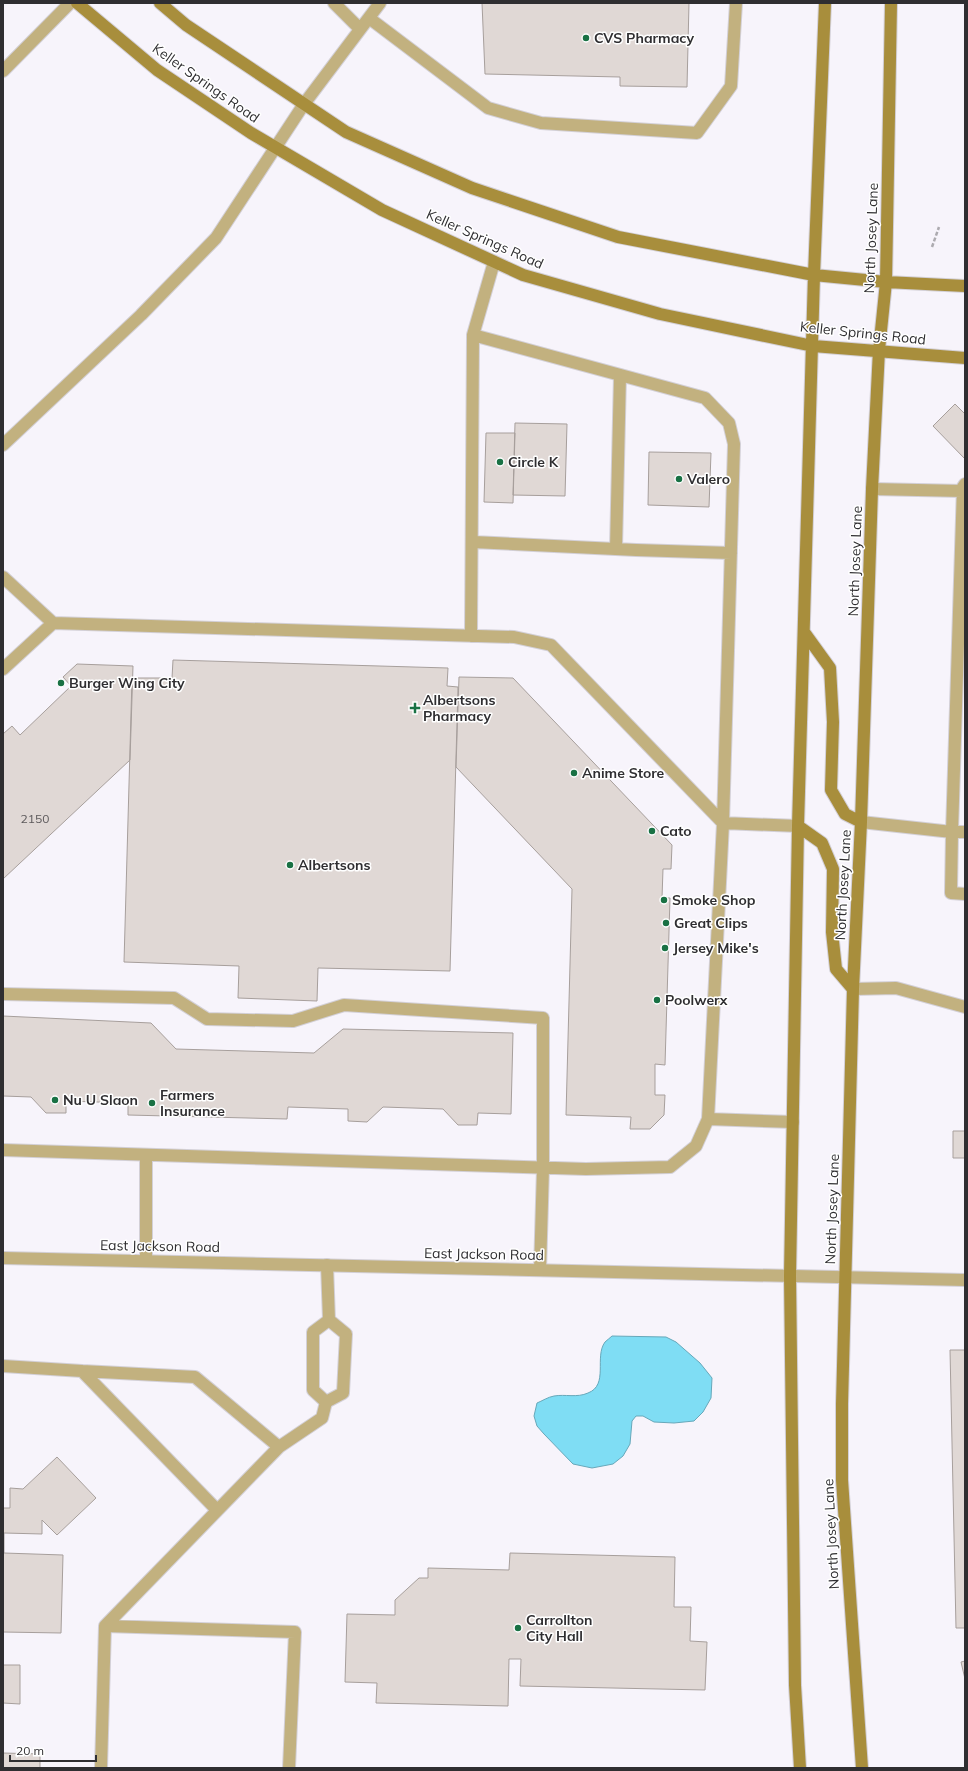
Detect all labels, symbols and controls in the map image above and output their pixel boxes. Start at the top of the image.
place label: CVS Pharmacy [594,29,694,47]
marker: CVS Pharmacy [581,33,591,43]
street label: Keller Springs Road [149,39,263,127]
street label: North Josey Lane [860,182,882,294]
street label: Keller Springs Road [424,205,546,273]
street label: Keller Springs Road [799,317,927,349]
place label: Circle K [508,453,559,471]
marker: Circle K [495,457,505,467]
place label: Valero [686,470,730,488]
marker: Valero [674,474,684,484]
street label: North Josey Lane [844,505,866,617]
place label: Burger Wing City [69,674,185,692]
marker: Burger Wing City [56,678,66,688]
place label: Albertsons Pharmacy [423,691,495,725]
marker: Albertsons Pharmacy [410,703,420,713]
place label: Anime Store [582,764,665,782]
marker: Anime Store [569,768,579,778]
house number: 2150 [21,811,49,826]
place label: Cato [660,822,692,840]
marker: Cato [647,826,657,836]
street label: North Josey Lane [831,829,855,941]
place label: Albertsons [298,856,370,874]
marker: Albertsons [285,860,295,870]
place label: Smoke Shop [672,891,756,909]
marker: Smoke Shop [659,895,669,905]
place label: Great Clips [674,914,748,932]
marker: Great Clips [661,918,671,928]
place label: Jersey Mike's [673,939,759,957]
marker: Jersey Mike's [660,943,670,953]
place label: Poolwerx [665,991,728,1009]
marker: Poolwerx [652,995,662,1005]
place label: Farmers Insurance [160,1086,225,1120]
place label: Nu U Slaon [63,1091,138,1109]
marker: Nu U Slaon [50,1095,60,1105]
marker: Farmers Insurance [147,1098,157,1108]
street label: North Josey Lane [821,1153,843,1265]
street label: East Jackson Road [100,1236,220,1256]
street label: East Jackson Road [424,1244,544,1264]
street label: North Josey Lane [819,1478,843,1590]
place label: Carrollton City Hall [526,1611,592,1645]
marker: Carrollton City Hall [513,1623,523,1633]
scale bar [10,1737,96,1763]
text: 20 m [16,1743,44,1758]

